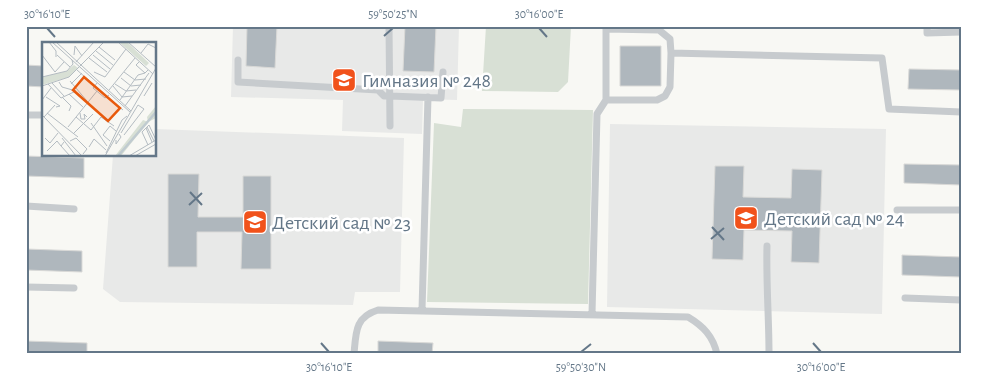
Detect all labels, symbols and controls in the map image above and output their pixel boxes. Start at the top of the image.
text: 30°16'10"E [24,8,70,20]
text: 59°50'25"N [368,8,418,20]
text: 30°16'00"E [515,8,563,20]
inset map [42,42,156,156]
school or university icon: Гимназия № 248 [331,67,357,93]
place label: Гимназия № 248 [362,71,491,91]
school or university icon: Детский сад № 24 [733,205,759,231]
school or university icon: Детский сад № 23 [242,209,268,235]
place label: Детский сад № 24 [764,209,904,229]
place label: Детский сад № 23 [272,213,411,233]
text: 30°16'10"E [306,361,352,373]
text: 59°50'30"N [556,361,606,373]
text: 30°16'00"E [797,361,845,373]

